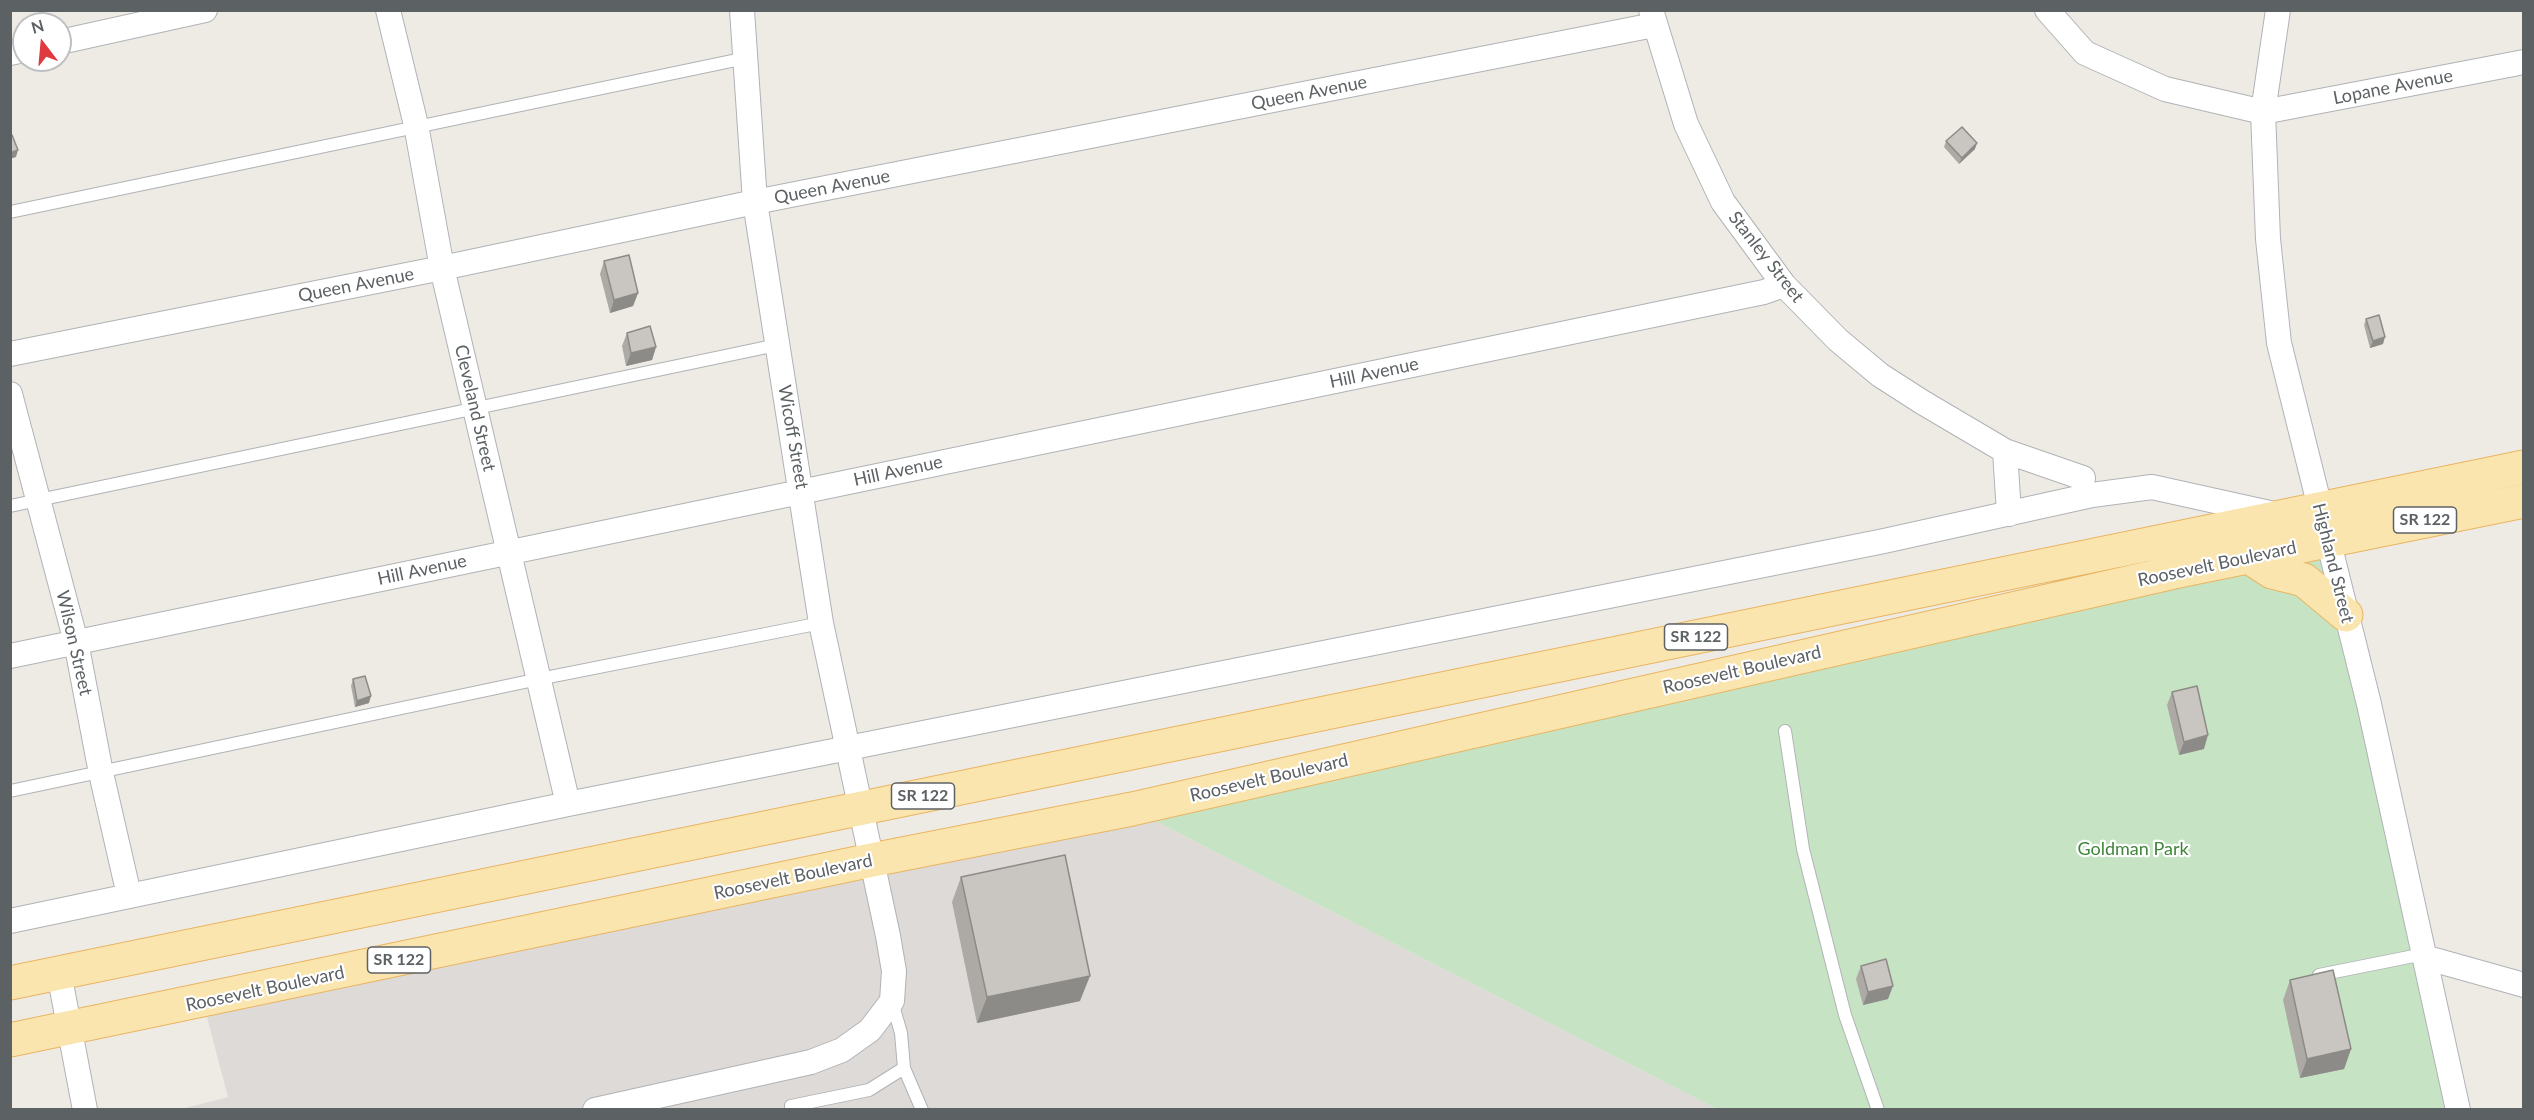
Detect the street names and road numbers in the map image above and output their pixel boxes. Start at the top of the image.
street label: Lopane Avenue [2331,65,2455,109]
street label: Queen Avenue [1249,71,1369,115]
street label: Queen Avenue [772,165,892,209]
street label: Stanley Street [1724,207,1808,307]
street label: Queen Avenue [296,263,416,307]
street label: Cleveland Street [450,343,500,473]
street label: Hill Avenue [1327,353,1421,393]
street label: Wicoff Street [773,383,813,491]
street label: Hill Avenue [851,451,945,491]
street label: Highland Street [2308,501,2358,625]
road number: SR 122 [2394,507,2456,533]
street label: Roosevelt Boulevard [2136,537,2298,591]
street label: Hill Avenue [375,550,469,590]
street label: Wilson Street [51,588,97,698]
road number: SR 122 [1664,624,1728,650]
street label: Roosevelt Boulevard [1661,641,1823,699]
street label: Roosevelt Boulevard [1188,749,1350,807]
road number: SR 122 [892,783,954,809]
street label: Roosevelt Boulevard [712,850,874,904]
road number: SR 122 [368,947,430,973]
street label: Roosevelt Boulevard [184,962,346,1016]

